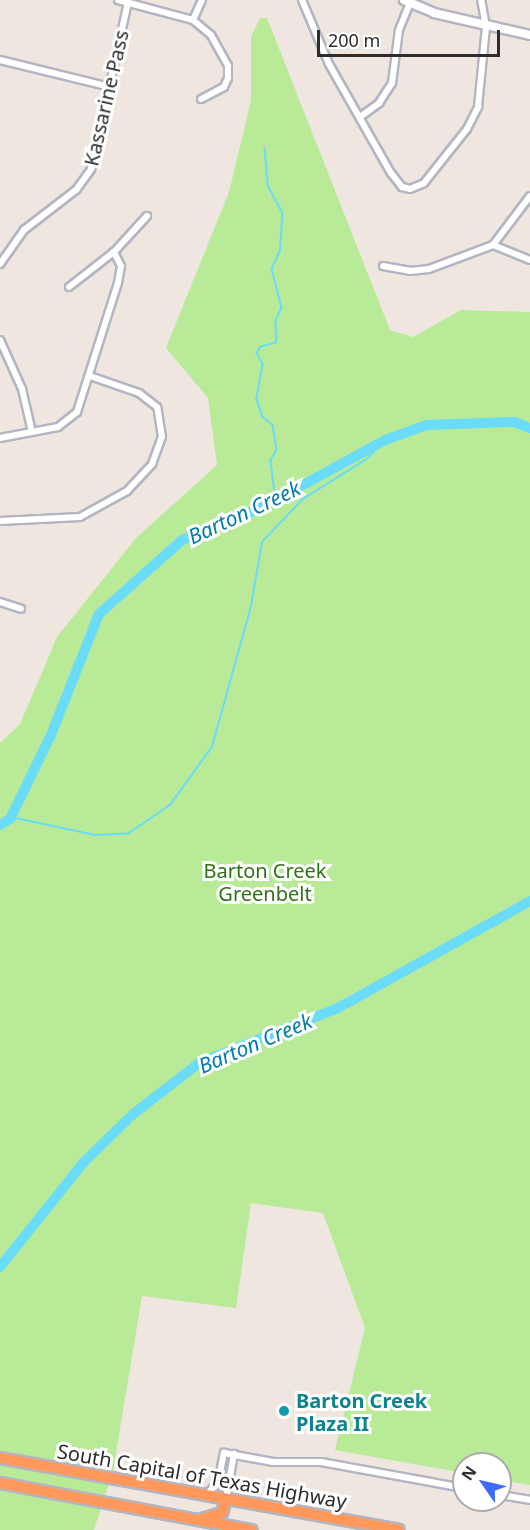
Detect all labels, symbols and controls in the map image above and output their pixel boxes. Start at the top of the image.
scale bar [320,18,503,56]
street label: Kassarine Pass [79,28,133,168]
text: 200 m [328,28,380,52]
water label: Barton Creek [184,475,304,549]
park label: Barton Creek Greenbelt [203,859,327,906]
water label: Barton Creek [194,1008,316,1078]
place label: Barton Creek Plaza II [296,1388,427,1435]
marker: Barton Creek Plaza II [277,1404,291,1418]
street label: South Capital of Texas Highway [55,1439,349,1513]
north arrow [452,1452,512,1512]
text: N [456,1462,481,1485]

